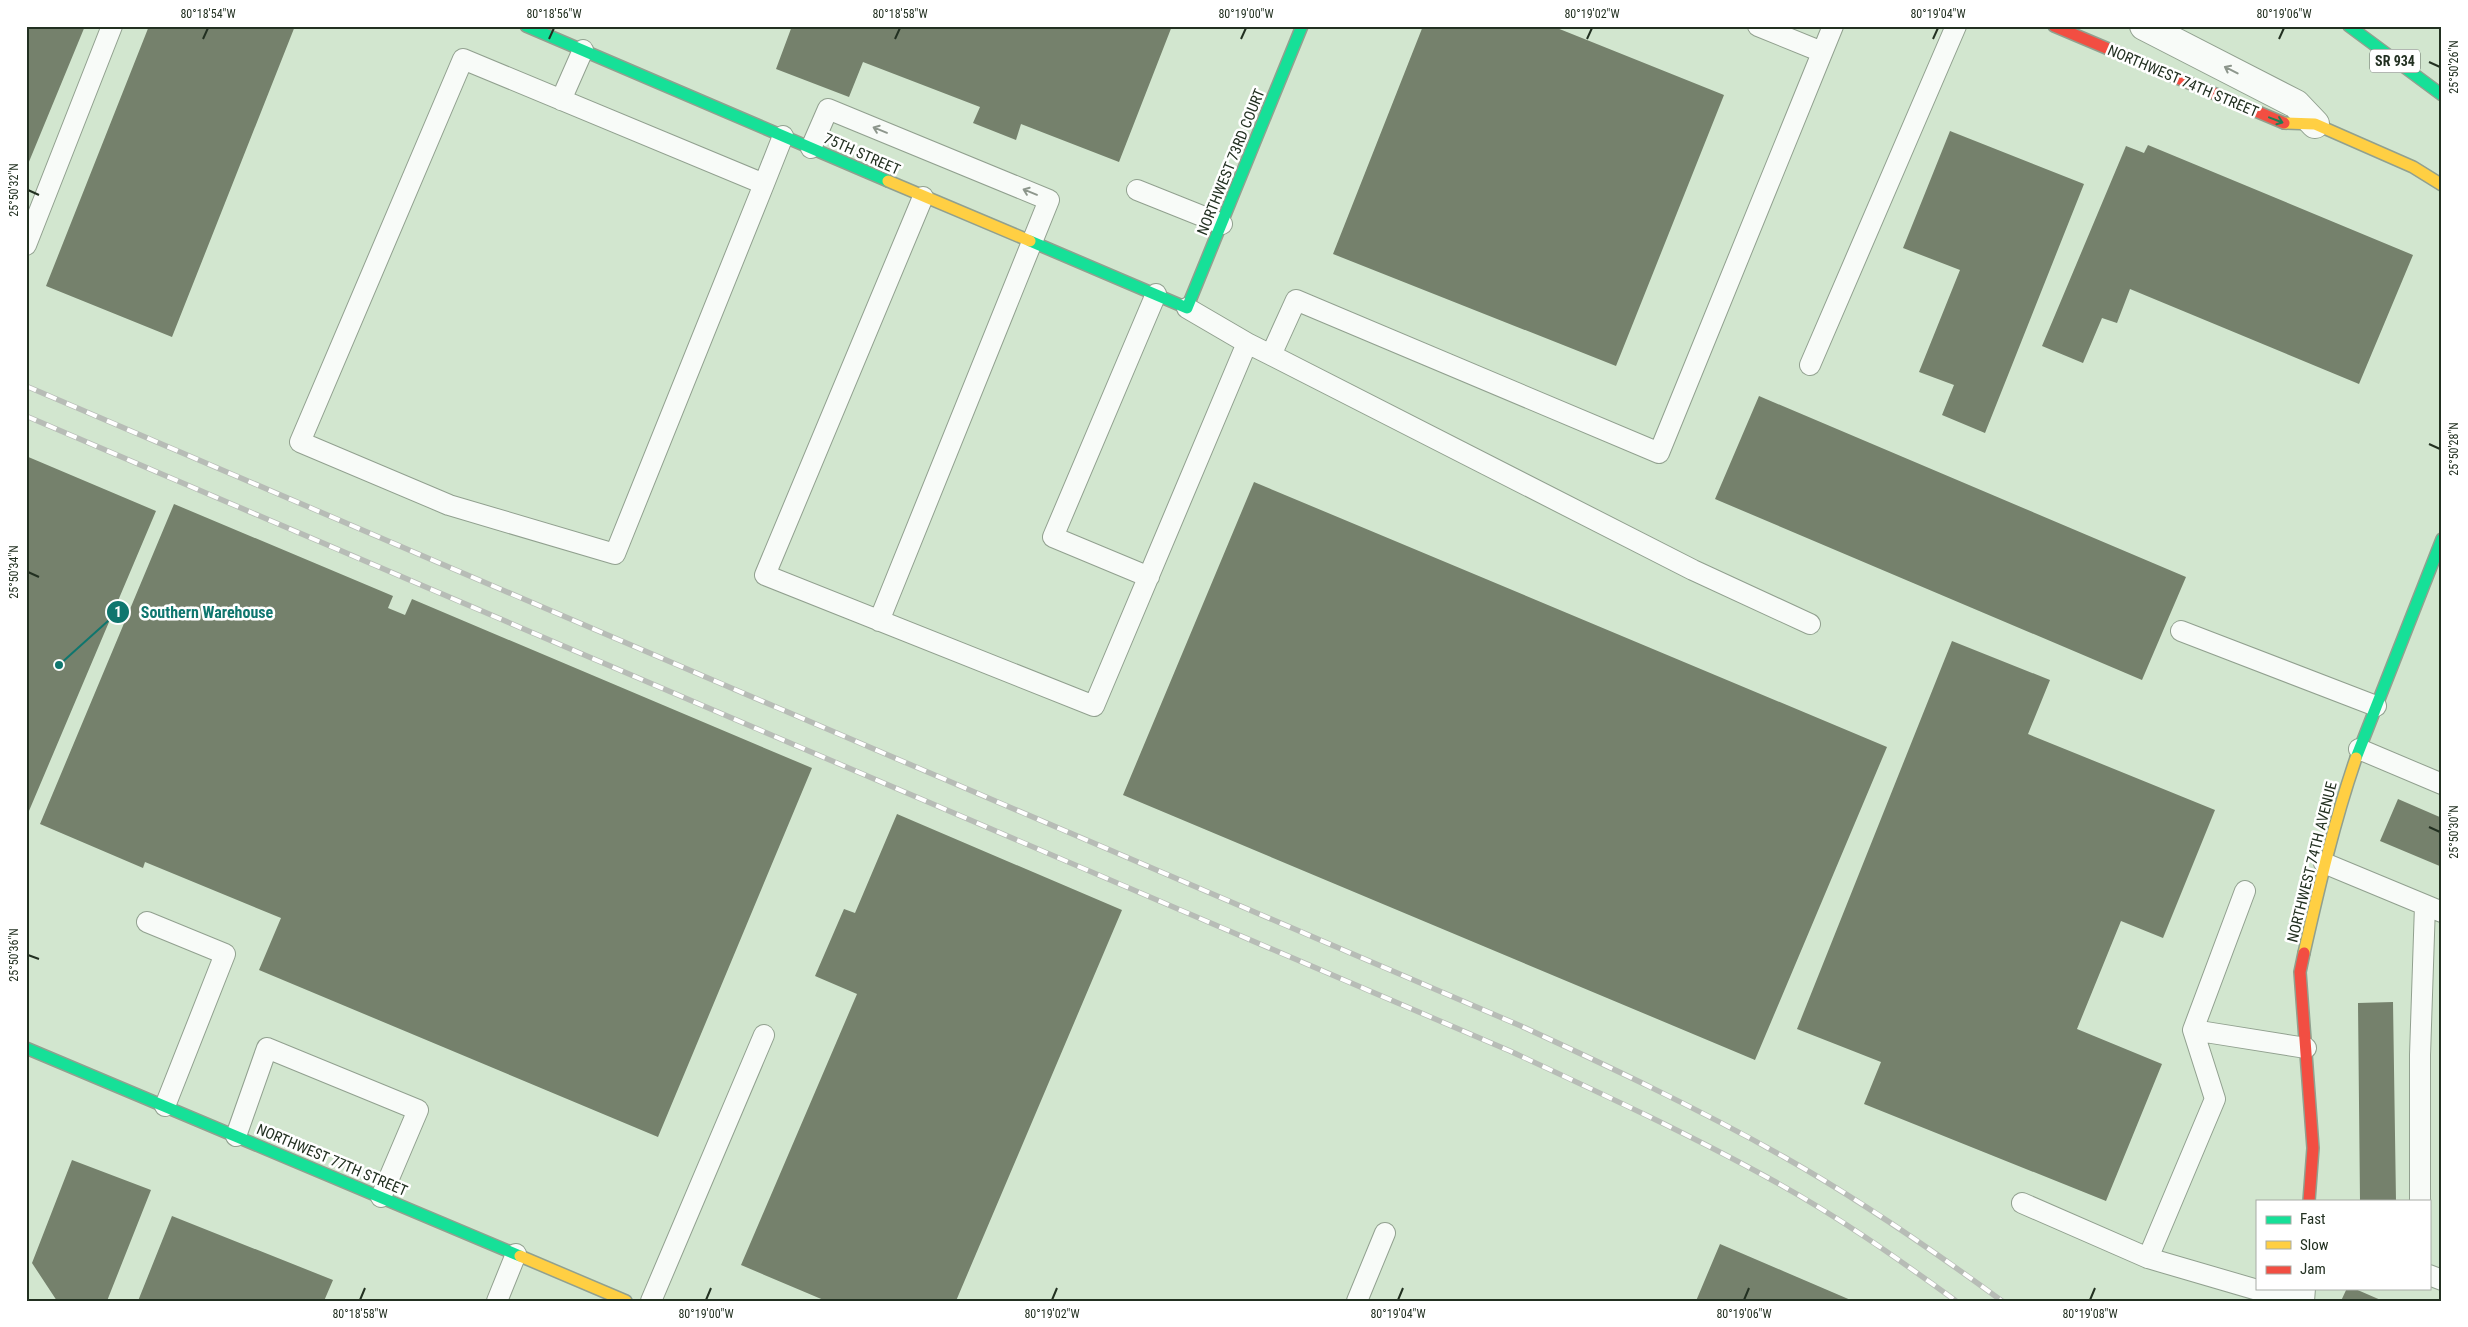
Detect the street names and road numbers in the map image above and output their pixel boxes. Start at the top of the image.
street label: NORTHWEST 74TH STREET [2105,41,2261,121]
road number: SR 934 [2370,49,2420,72]
street label: NORTHWEST 73RD COURT [1193,86,1269,238]
street label: 75TH STREET [821,129,903,179]
street label: NORTHWEST 74TH AVENUE [2283,780,2341,944]
street label: NORTHWEST 77TH STREET [254,1120,410,1200]

